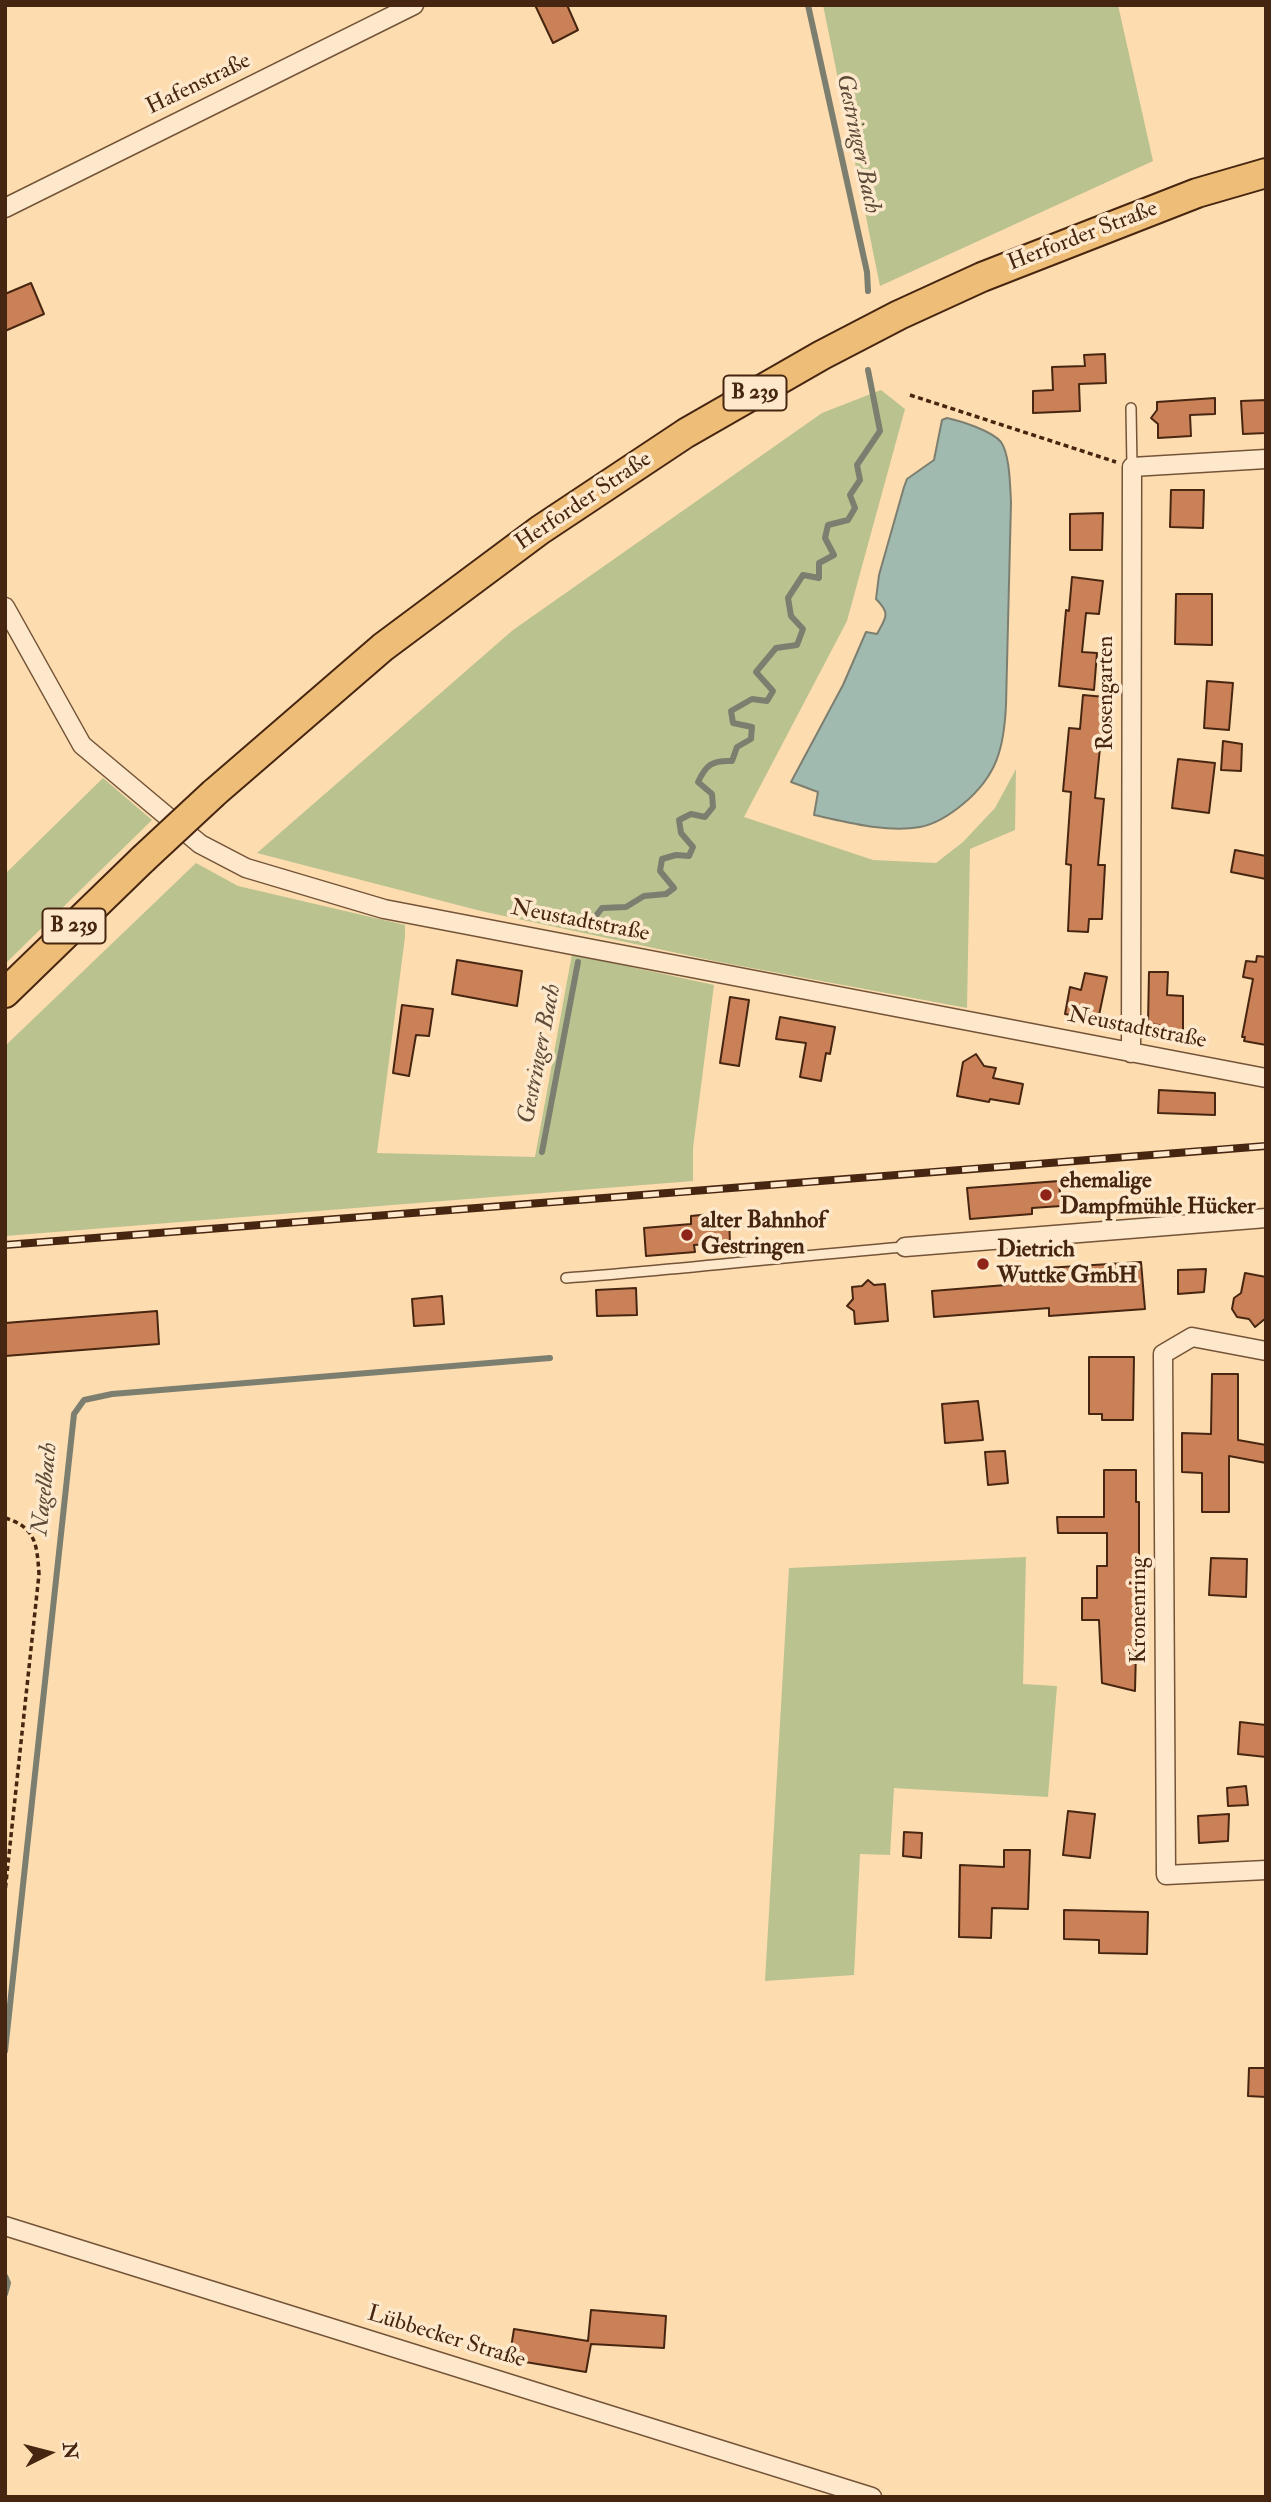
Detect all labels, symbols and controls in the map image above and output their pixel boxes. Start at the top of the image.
street label: Hafenstraße [142,48,256,122]
water label: Gestringer Bach [828,72,886,216]
street label: Herforder Straße [1004,196,1162,278]
road number: B 239 [724,376,786,410]
street label: Herforder Straße [511,446,657,558]
street label: Rosengarten [1093,636,1121,750]
street label: Neustadtstraße [508,895,652,949]
road number: B 239 [42,908,106,944]
water label: Gestringer Bach [513,982,569,1126]
street label: Neustadtstraße [1065,1002,1209,1056]
place label: ehemalige Dampfmühle Hücker [1060,1168,1256,1222]
marker: ehemalige Dampfmühle Hücker [1038,1187,1054,1203]
place label: alter Bahnhof Gestringen [701,1208,826,1262]
marker: alter Bahnhof Gestringen [679,1227,695,1243]
place label: Dietrich Wuttke GmbH [997,1237,1137,1291]
marker: Dietrich Wuttke GmbH [975,1256,991,1272]
water label: Nagelbach [27,1441,65,1537]
street label: Kronenring [1126,1557,1154,1663]
street label: Lübbecker Straße [364,2301,528,2375]
north arrow [14,2418,84,2488]
text: N [57,2441,83,2461]

